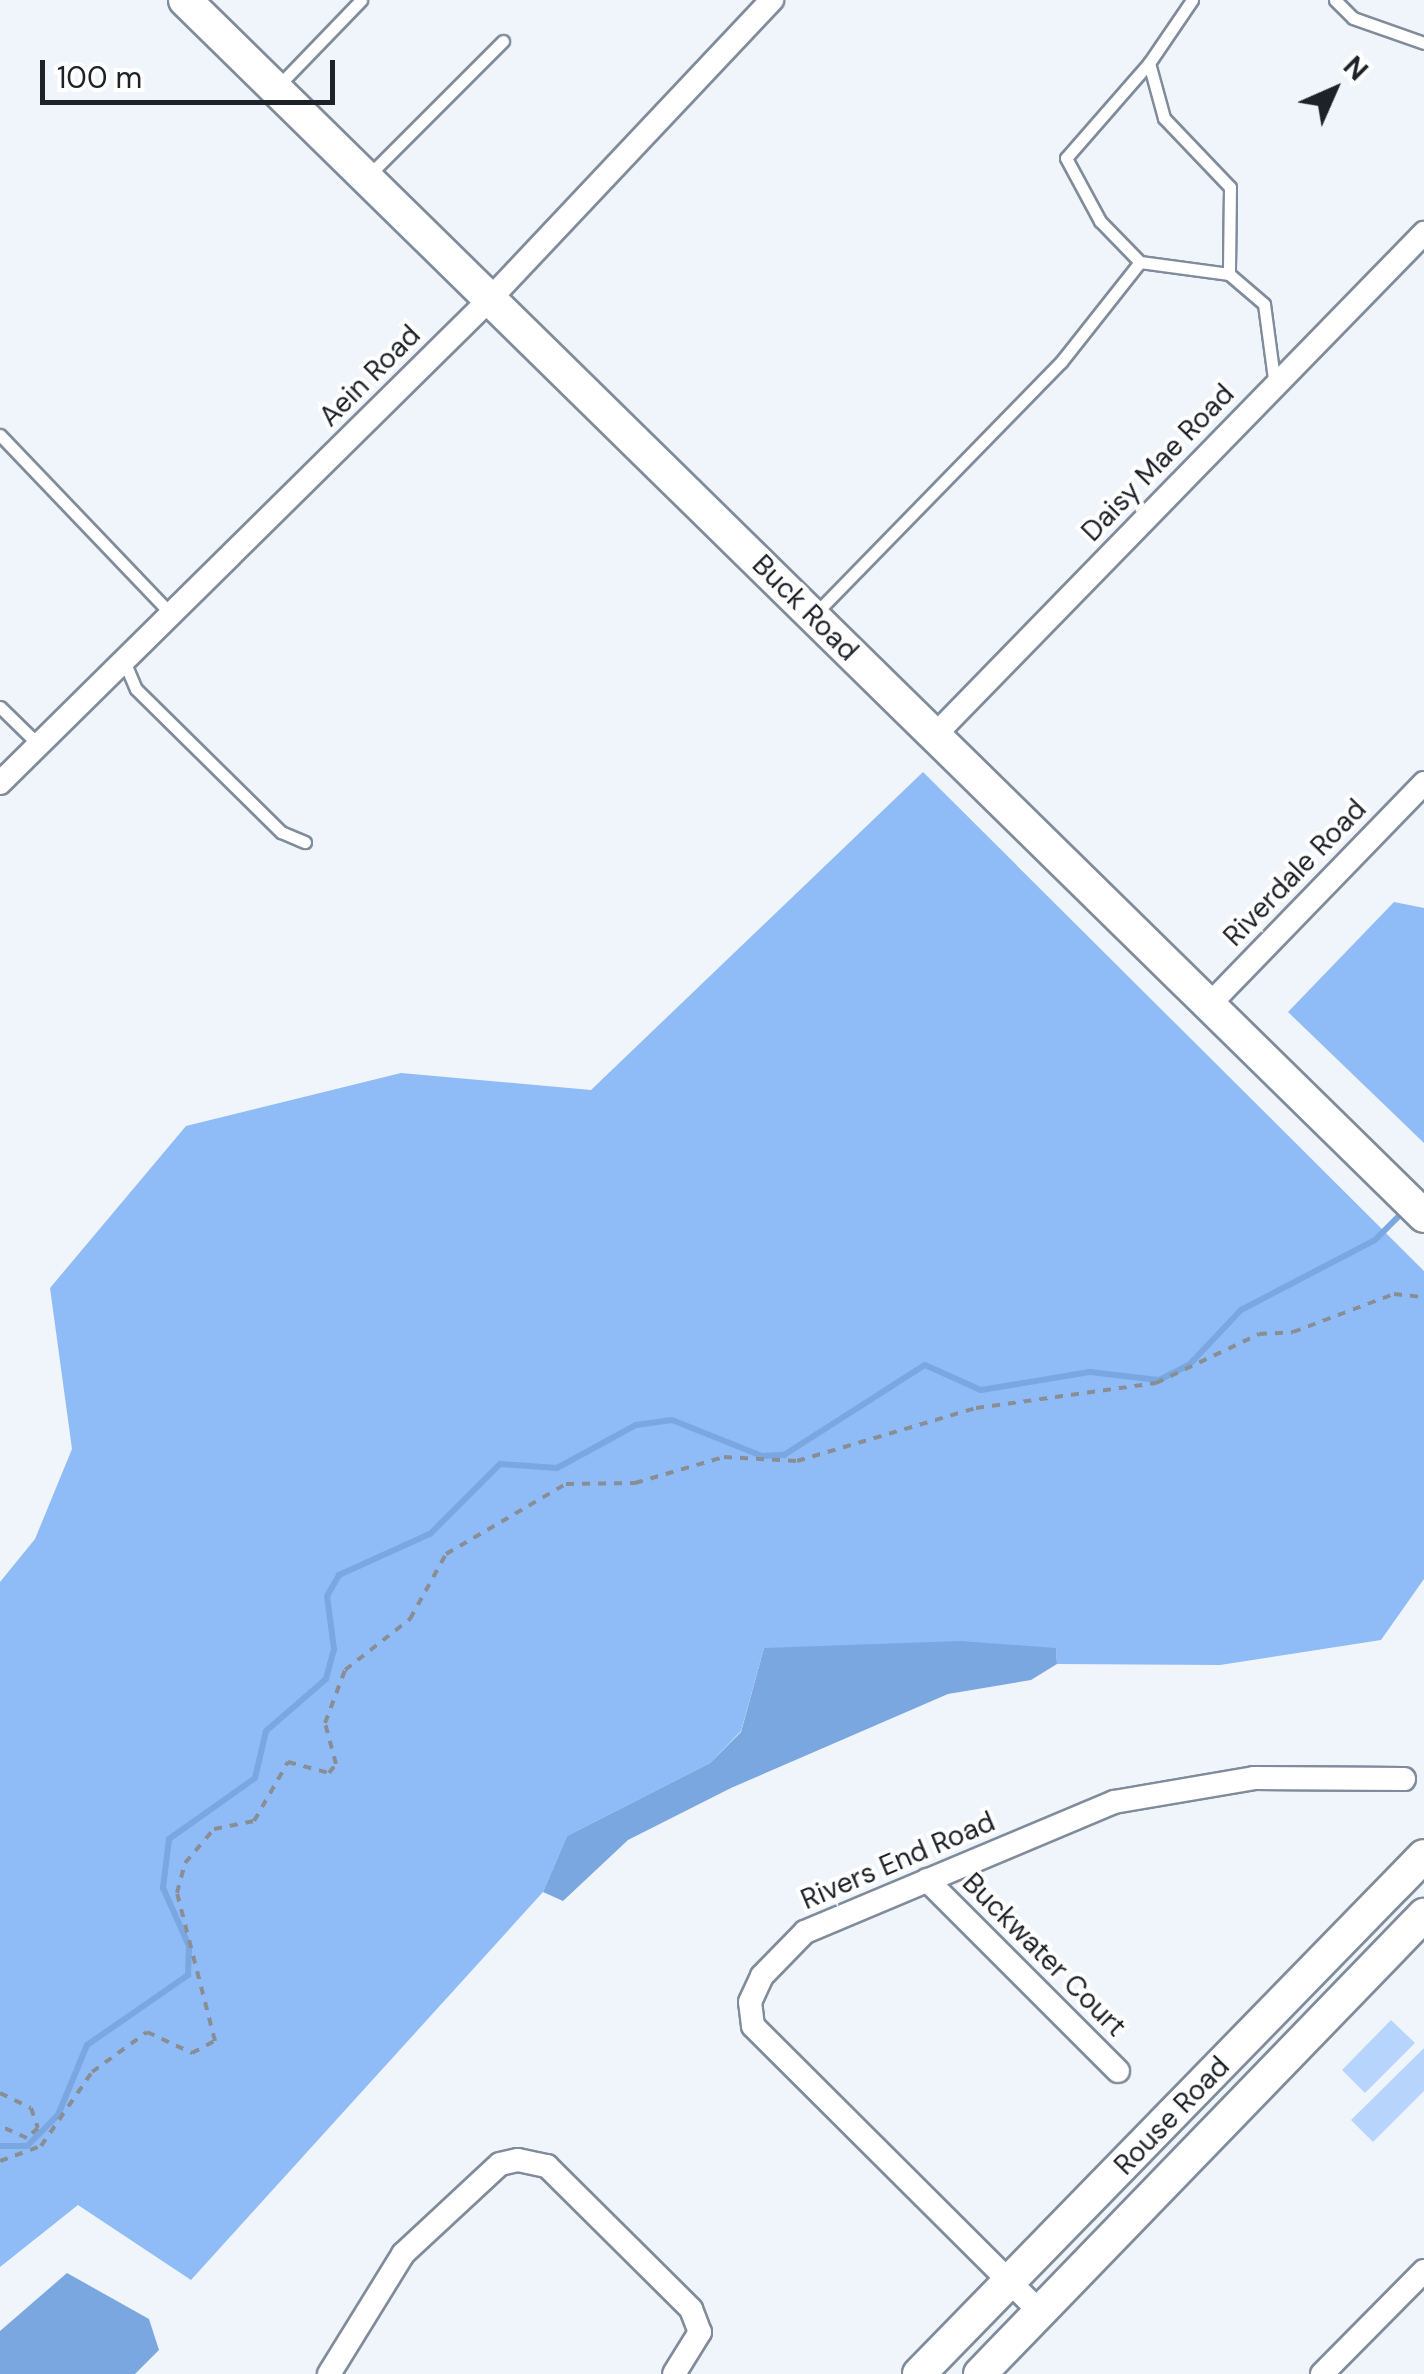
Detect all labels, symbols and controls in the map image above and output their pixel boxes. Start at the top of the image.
scale bar [45,40,340,102]
north arrow [1284,40,1384,140]
text: N [1335,48,1376,89]
text: 100 m [57,58,142,97]
street label: Aein Road [312,318,428,434]
street label: Daisy Mae Road [1075,378,1241,548]
street label: Buck Road [745,548,865,668]
street label: Riverdale Road [1217,793,1373,953]
street label: Rivers End Road [796,1805,1000,1917]
street label: Buckwater Court [955,1866,1133,2044]
street label: Rouse Road [1107,2050,1237,2182]

